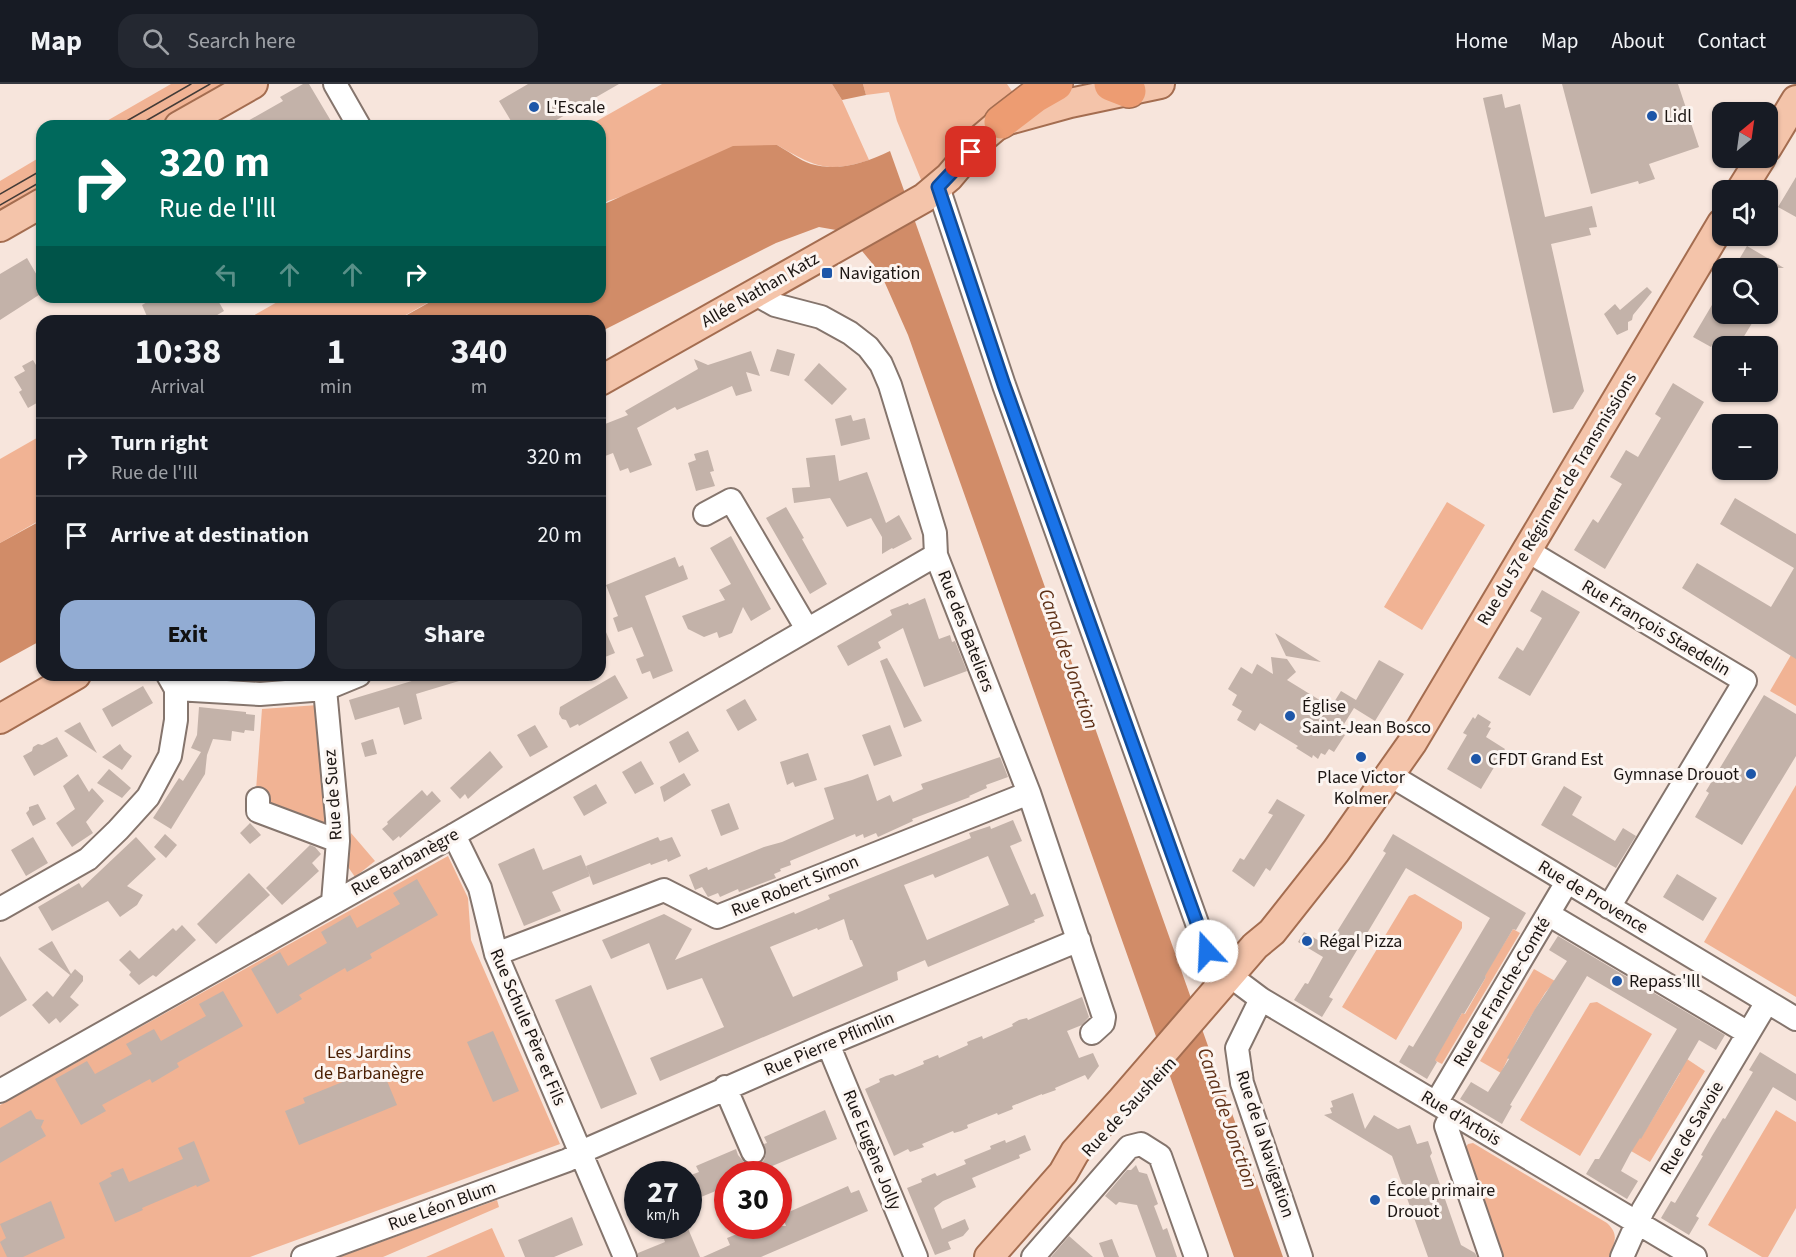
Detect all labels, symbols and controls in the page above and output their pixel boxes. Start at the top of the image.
search box [118,14,538,68]
text: Map [30,21,82,61]
icon: search [139,25,172,58]
text: Search here [187,25,296,57]
text: Home [1455,26,1508,56]
text: Map [1541,26,1579,56]
text: About [1612,26,1664,56]
text: Contact [1697,26,1766,56]
place label: L'Escale [546,95,605,120]
marker: L'Escale [527,100,541,114]
north arrow [1712,102,1778,168]
map controls [1712,102,1778,480]
place label: Lidl [1664,104,1692,129]
marker: Lidl [1645,109,1659,123]
pin [945,126,996,177]
text: 320 m [159,133,270,193]
icon: arrive [954,135,987,168]
icon: right [60,144,138,222]
button: sound [1712,180,1778,246]
text: Rue de l'Ill [159,189,276,228]
street label: Allée Nathan Katz [696,246,824,334]
icon: left [210,258,243,291]
icon: ahead [273,258,306,291]
icon: ahead [336,258,369,291]
icon: right [399,258,432,291]
button: search [1712,258,1778,324]
place label: Navigation [839,261,920,286]
marker: Navigation [820,266,834,280]
text: 10:38 [134,326,221,377]
text: 1 [326,326,345,377]
text: 340 [451,326,508,377]
button: + [1712,336,1778,402]
street label: Rue du 57e Régiment de Transmissions [1471,368,1643,630]
text: Arrival [151,373,205,401]
text: min [320,373,352,401]
text: m [471,373,487,401]
button: − [1712,414,1778,480]
text: Turn right [111,427,208,459]
icon: right [60,441,93,474]
text: 320 m [527,441,582,473]
text: Rue de l'Ill [111,459,198,487]
icon: arrive [60,519,93,552]
text: Arrive at destination [111,519,309,551]
text: 20 m [537,519,582,551]
street label: Rue des Bateliers [931,567,1001,695]
street label: Rue François Staedelin [1577,574,1735,682]
water label: Canal de Jonction [1031,585,1105,733]
button: Exit [60,600,315,669]
button: Share [327,600,582,669]
place label: Église Saint-Jean Bosco [1302,694,1431,740]
marker: Église Saint-Jean Bosco [1283,709,1297,723]
place label: CFDT Grand Est [1488,747,1603,772]
street label: Rue de Suez [317,748,349,841]
marker: Place Victor Kolmer [1354,750,1368,764]
marker: CFDT Grand Est [1469,752,1483,766]
place label: Gymnase Drouot [1613,762,1739,787]
place label: Place Victor Kolmer [1317,765,1406,811]
marker: Gymnase Drouot [1744,767,1758,781]
street label: Rue Barbanègre [347,822,464,902]
street label: Rue Robert Simon [727,849,863,923]
street label: Rue de Provence [1533,854,1653,940]
street label: Rue de Franche-Comté [1447,912,1557,1072]
position arrow [1175,919,1239,983]
place label: Régal Pizza [1319,929,1402,954]
marker: Régal Pizza [1300,934,1314,948]
street label: Rue Schule Père et Fils [484,945,572,1109]
place label: Repass'Ill [1629,969,1700,994]
marker: Repass'Ill [1610,974,1624,988]
street label: Rue Pierre Pflimlin [760,1005,898,1083]
park label: Les Jardins de Barbanègre [314,1040,424,1086]
water label: Canal de Jonction [1190,1044,1264,1192]
street label: Rue de Sausheim [1076,1051,1182,1163]
street label: Rue de la Navigation [1229,1067,1301,1221]
street label: Rue de Savoie [1654,1076,1730,1180]
street label: Rue d'Artois [1416,1084,1506,1152]
street label: Rue Eugène Jolly [836,1086,908,1215]
speed limit sign: 30 [714,1161,792,1239]
text: 27 [647,1171,679,1214]
street label: Rue Léon Blum [385,1175,499,1237]
place label: École primaire Drouot [1387,1178,1495,1224]
marker: École primaire Drouot [1368,1193,1382,1207]
text: km/h [646,1205,680,1226]

